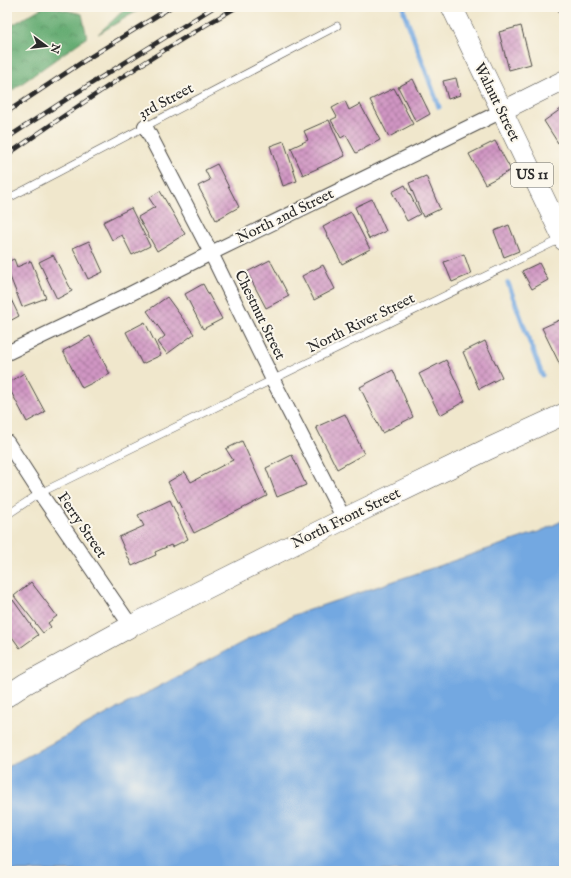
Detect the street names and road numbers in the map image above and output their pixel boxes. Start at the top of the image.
street label: Walnut Street [470,59,524,145]
street label: 3rd Street [135,79,197,123]
road number: US 11 [511,163,553,187]
street label: North 2nd Street [233,184,337,248]
street label: Chestnut Street [230,267,290,363]
street label: North River Street [304,289,418,357]
street label: North Front Street [288,483,404,553]
street label: Ferry Street [53,489,111,561]

